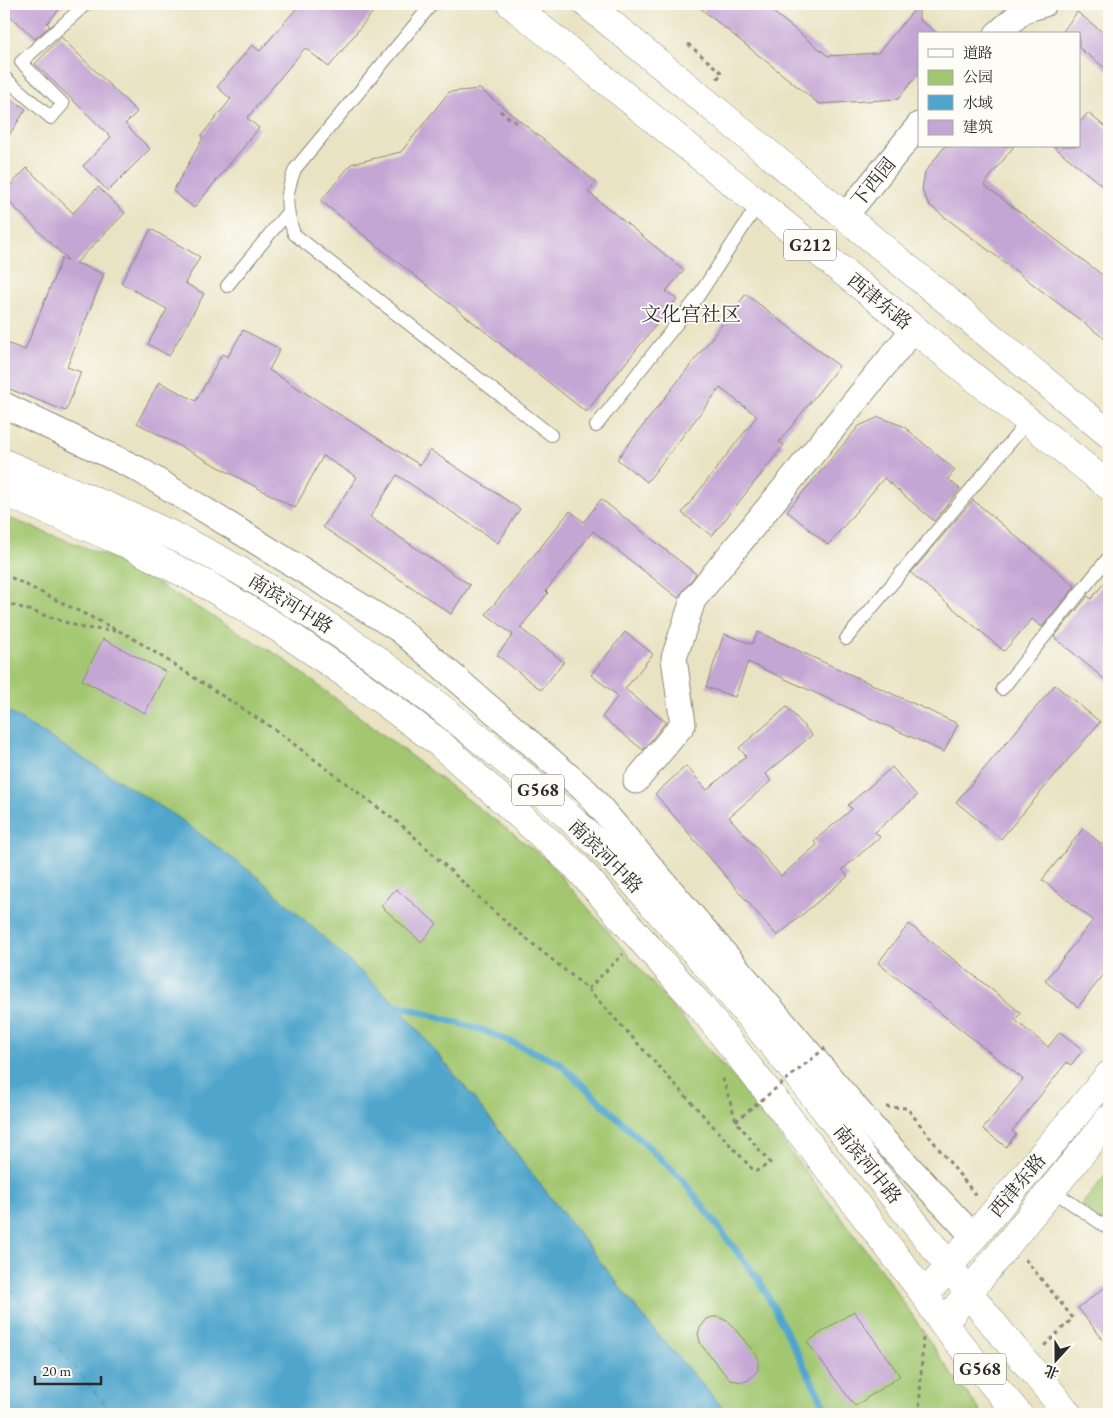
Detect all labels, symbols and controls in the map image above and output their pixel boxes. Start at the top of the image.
legend [918,32,1080,148]
text: 道路 [963,43,993,62]
text: 公园 [963,67,993,86]
text: 水域 [963,93,993,112]
text: 建筑 [963,117,993,136]
street label: 下西园 [846,152,901,212]
road number: G212 [784,230,836,260]
street label: 西津东路 [842,268,917,335]
district label: 文化宫社区 [641,301,741,327]
street label: 南滨河中路 [244,568,338,639]
road number: G568 [512,774,564,806]
street label: 南滨河中路 [563,814,648,899]
street label: 南滨河中路 [828,1120,907,1209]
street label: 西津东路 [983,1148,1051,1222]
north arrow [1030,1336,1080,1386]
scale bar [35,1353,101,1385]
road number: G568 [954,1354,1006,1385]
text: 20 m [42,1361,71,1380]
text: 北 [1042,1361,1061,1383]

